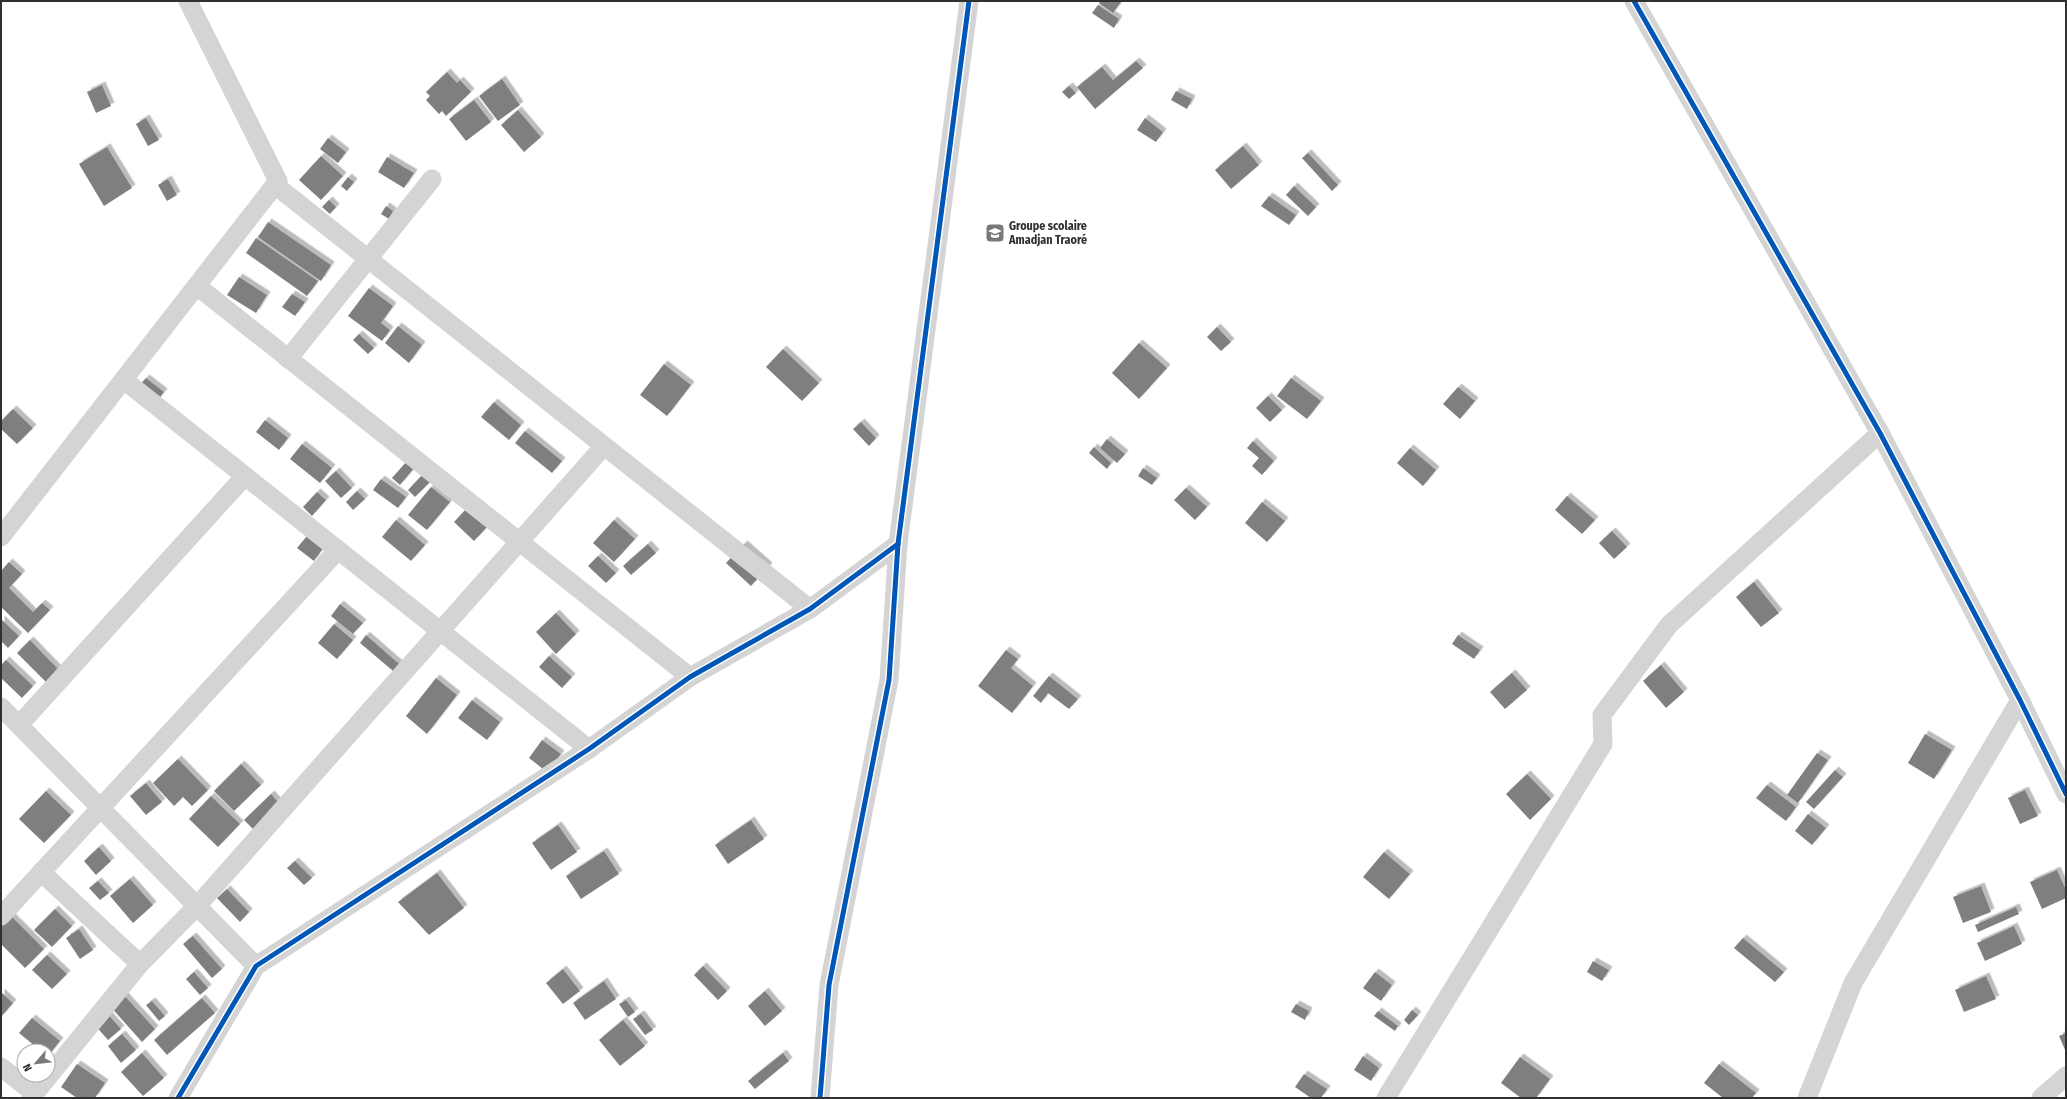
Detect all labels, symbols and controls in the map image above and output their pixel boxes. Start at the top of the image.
place label: Groupe scolaire Amadjan Traoré [1008,219,1087,247]
school or university icon: Groupe scolaire Amadjan Traoré [984,222,1006,244]
north arrow [16,1043,56,1083]
text: N [20,1061,35,1073]

